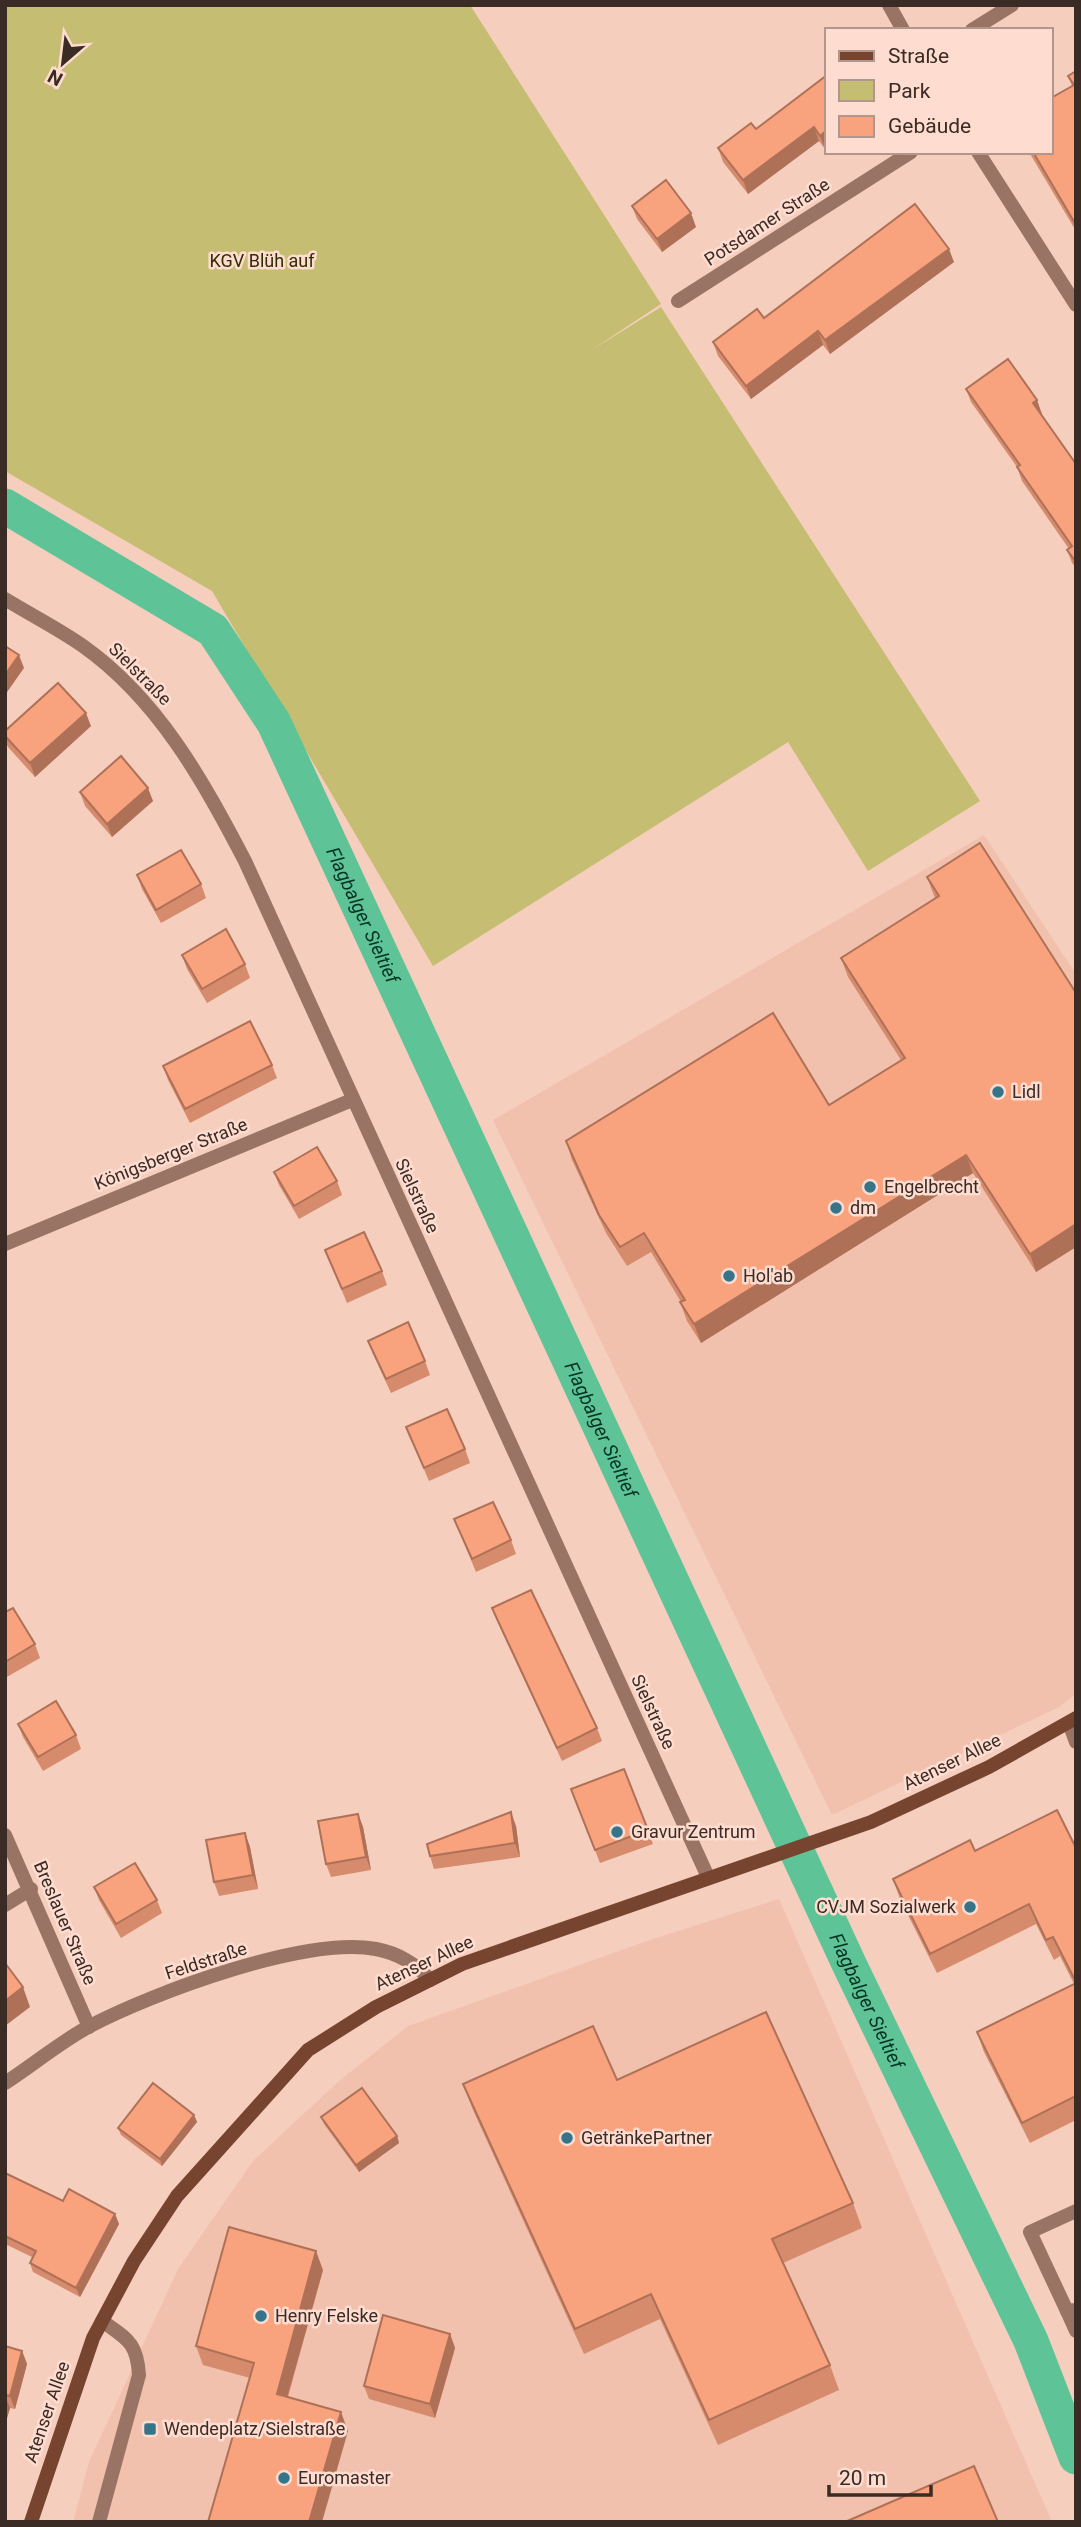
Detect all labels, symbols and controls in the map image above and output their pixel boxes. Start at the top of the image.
north arrow [28,28,98,98]
legend [825,28,1053,154]
text: Straße [888,44,949,68]
text: N [44,64,67,91]
text: Park [888,79,931,103]
text: Gebäude [888,114,971,138]
street label: Potsdamer Straße [700,173,833,270]
park label: KGV Blüh auf [209,250,315,271]
street label: Sielstraße [105,638,176,709]
water label: Flagbalger Sieltief [321,844,405,988]
place label: Lidl [1012,1081,1041,1102]
marker: Lidl [990,1084,1006,1100]
street label: Königsberger Straße [91,1113,250,1194]
street label: Sielstraße [391,1155,444,1236]
place label: Engelbrecht [884,1176,979,1197]
marker: Engelbrecht [862,1179,878,1195]
place label: dm [850,1197,876,1218]
marker: dm [828,1200,844,1216]
place label: Hol'ab [743,1265,793,1286]
marker: Hol'ab [721,1268,737,1284]
water label: Flagbalger Sieltief [559,1358,643,1503]
street label: Sielstraße [627,1671,680,1752]
street label: Atenser Allee [900,1729,1004,1794]
place label: Gravur Zentrum [631,1821,756,1842]
marker: Gravur Zentrum [609,1824,625,1840]
street label: Breslauer Straße [30,1858,101,1988]
place label: CVJM Sozialwerk [816,1896,957,1917]
marker: CVJM Sozialwerk [962,1899,978,1915]
water label: Flagbalger Sieltief [824,1930,909,2074]
street label: Atenser Allee [371,1931,476,1994]
street label: Feldstraße [162,1937,249,1984]
place label: GetränkePartner [581,2127,712,2148]
marker: GetränkePartner [559,2130,575,2146]
place label: Henry Felske [275,2305,378,2326]
marker: Henry Felske [253,2308,269,2324]
street label: Atenser Allee [19,2358,74,2465]
place label: Wendeplatz/Sielstraße [164,2418,345,2439]
marker: Wendeplatz/Sielstraße [142,2421,158,2437]
scale bar [829,2454,930,2498]
text: 20 m [839,2466,886,2490]
place label: Euromaster [298,2467,391,2488]
marker: Euromaster [276,2470,292,2486]

